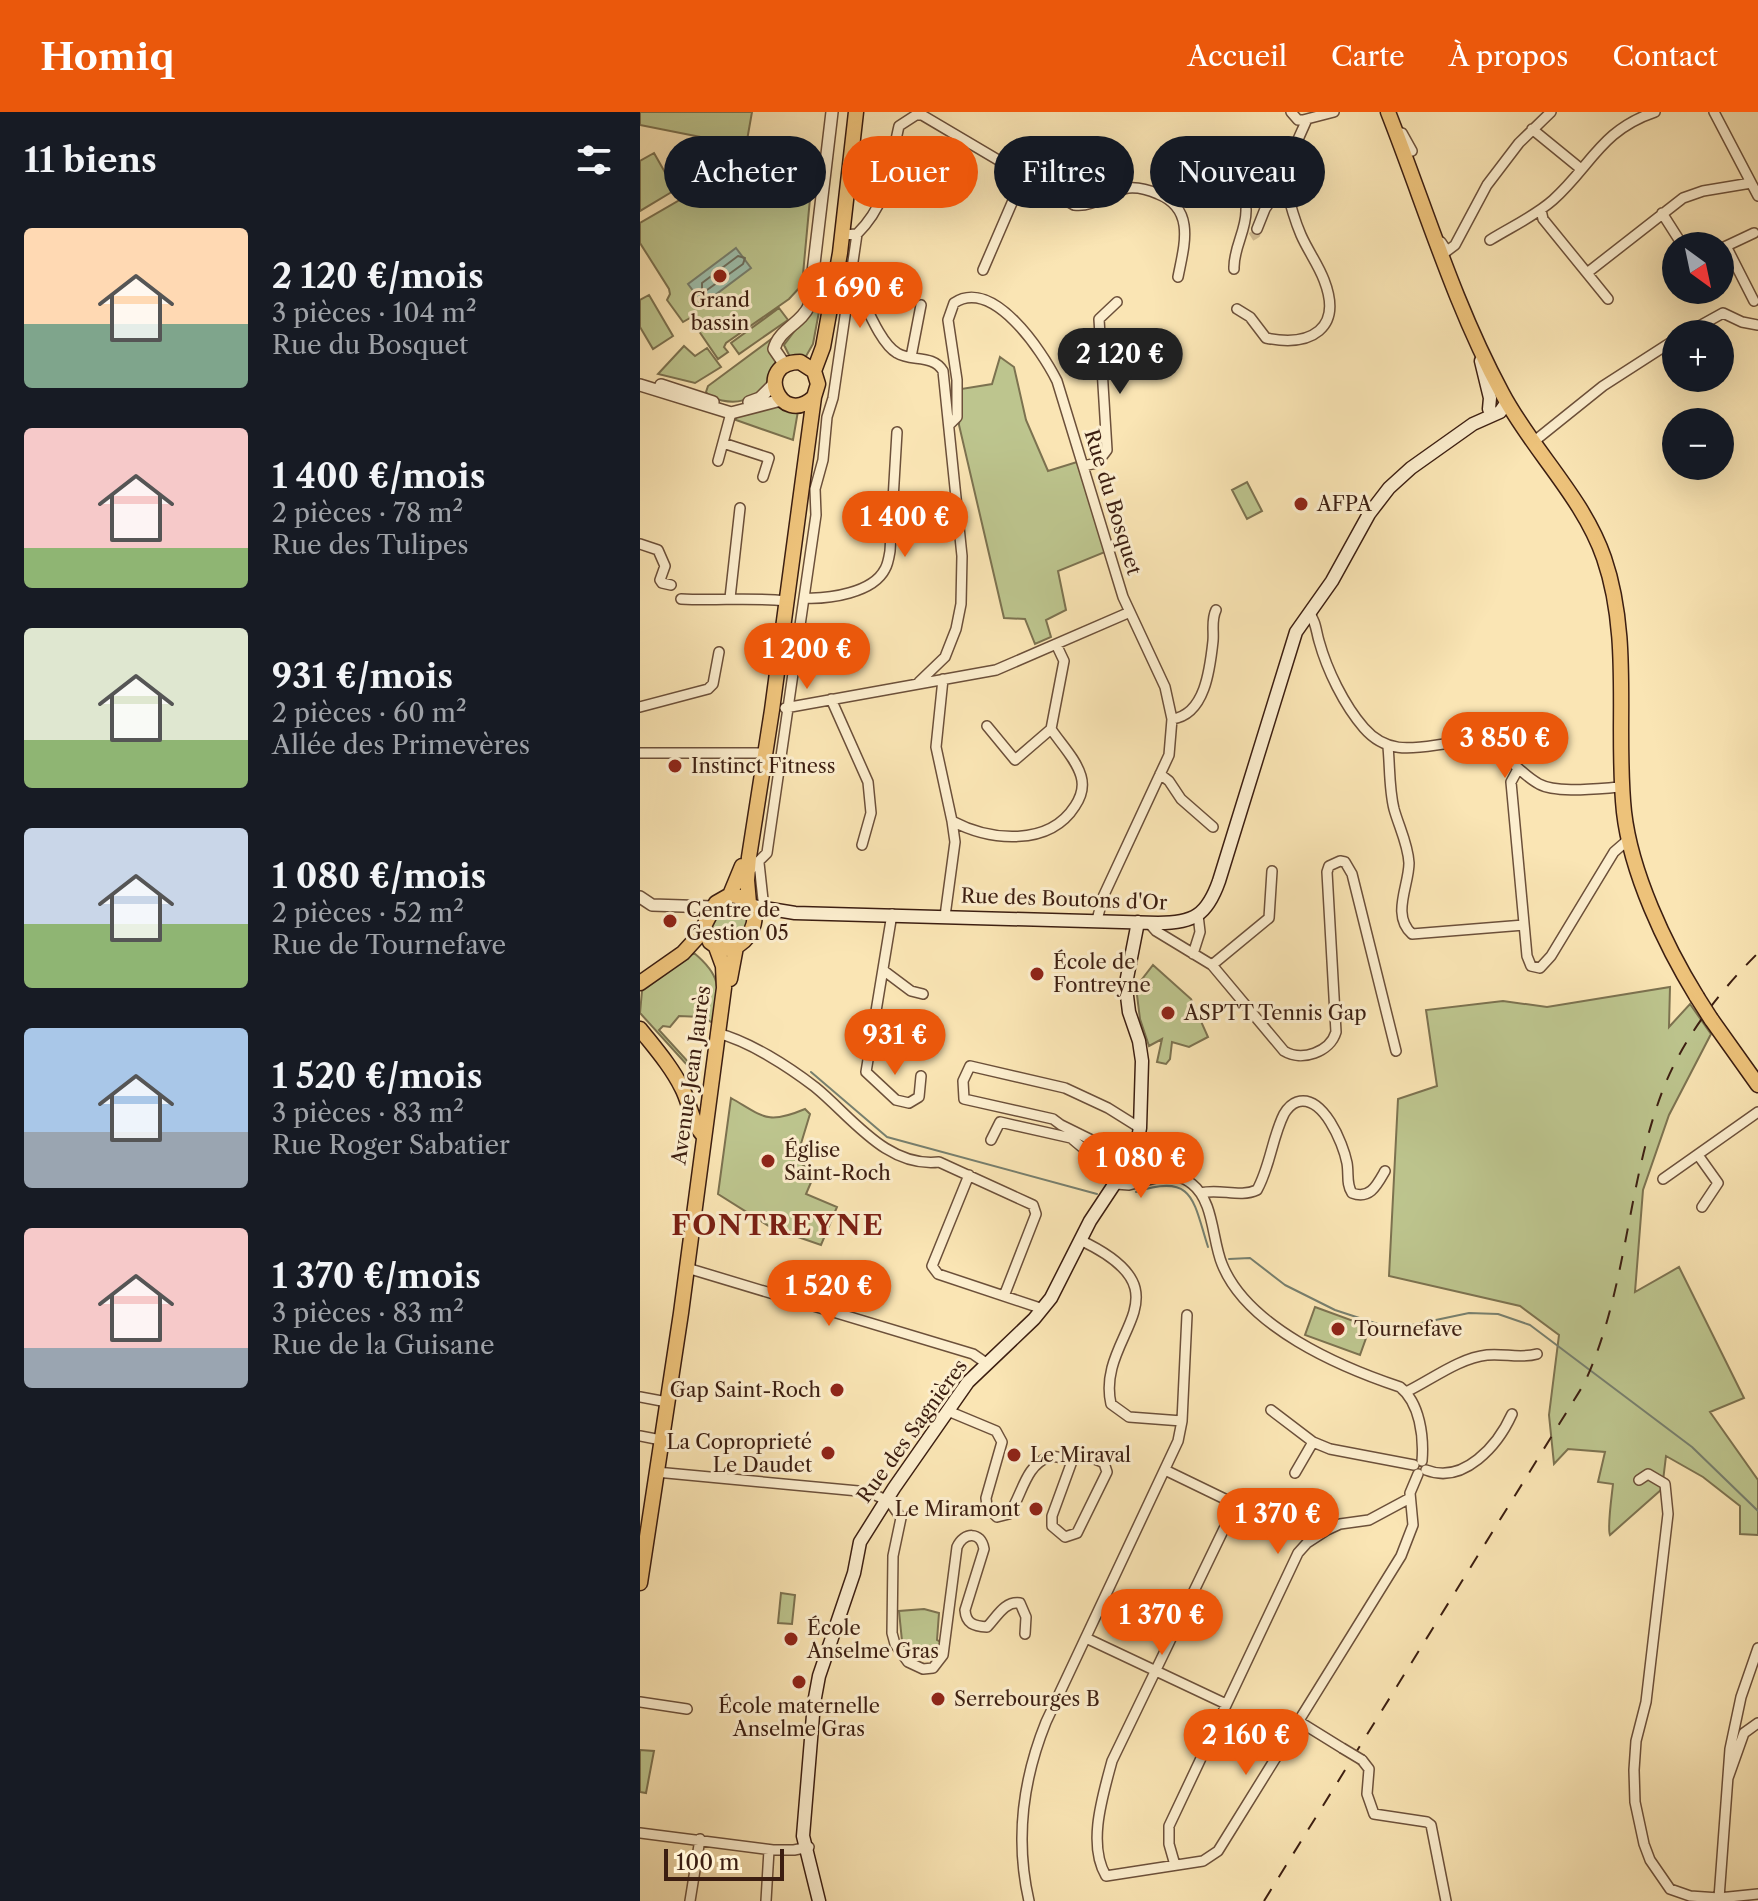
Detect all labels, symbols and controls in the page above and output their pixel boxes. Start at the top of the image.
text: Homiq [40,33,174,80]
text: Accueil [1188,39,1287,73]
text: Carte [1331,39,1405,73]
text: À propos [1449,39,1568,73]
text: Contact [1612,39,1718,73]
chip: Acheter [664,136,826,208]
chip: Louer [842,136,978,208]
chip: Filtres [994,136,1134,208]
chip: Nouveau [1150,136,1325,208]
icon: filters [572,138,616,182]
text: 11 biens [24,139,157,181]
north arrow [1662,232,1734,304]
map controls [1662,232,1734,480]
text: 2 120 €/mois [272,255,484,297]
icon: home [88,260,184,356]
pin: 1 690 € [786,262,934,330]
marker: Grand bassin [711,267,729,285]
text: 1 690 € [816,272,904,304]
place label: Grand bassin [690,288,750,335]
text: 3 pièces · 104 m² [272,297,477,329]
button: + [1662,320,1734,392]
pin: 2 120 € [1046,328,1194,396]
text: Rue du Bosquet [272,329,468,361]
text: 2 120 € [1076,338,1164,370]
button: − [1662,408,1734,480]
street label: Rue du Bosquet [1079,426,1147,578]
text: 1 400 €/mois [272,455,486,497]
icon: home [88,460,184,556]
pin: 1 400 € [831,491,979,559]
place label: AFPA [1316,492,1373,516]
marker: AFPA [1292,495,1310,513]
text: 2 pièces · 78 m² [272,497,463,529]
text: 1 400 € [860,501,950,533]
text: Rue des Tulipes [272,529,469,561]
pin: 1 200 € [733,623,881,691]
text: 1 200 € [762,633,852,665]
text: 931 €/mois [272,655,453,697]
icon: home [88,660,184,756]
text: 2 pièces · 60 m² [272,697,467,729]
pin: 3 850 € [1431,712,1579,780]
text: 3 850 € [1459,722,1551,754]
text: Allée des Primevères [272,729,530,761]
place label: Instinct Fitness [691,754,835,778]
marker: Instinct Fitness [666,757,684,775]
text: 1 080 €/mois [272,855,486,897]
icon: home [88,860,184,956]
street label: Rue des Boutons d'Or [960,883,1168,915]
text: 2 pièces · 52 m² [272,897,464,929]
place label: Centre de Gestion 05 [686,898,789,945]
marker: Centre de Gestion 05 [661,912,679,930]
text: Rue de Tournefave [272,929,506,961]
place label: École de Fontreyne [1053,949,1151,997]
marker: École de Fontreyne [1028,965,1046,983]
street label: Avenue Jean Jaurès [666,984,715,1167]
place label: ASPTT Tennis Gap [1183,1001,1367,1025]
marker: ASPTT Tennis Gap [1159,1004,1177,1022]
pin: 931 € [839,1009,951,1077]
text: 931 € [863,1019,927,1051]
text: 1 520 €/mois [272,1055,483,1097]
icon: home [88,1060,184,1156]
text: 3 pièces · 83 m² [272,1097,464,1129]
text: Rue Roger Sabatier [272,1129,510,1161]
pin: 1 080 € [1067,1132,1215,1200]
place label: Église Saint-Roch [784,1137,891,1185]
text: 1 080 € [1096,1142,1186,1174]
marker: Église Saint-Roch [759,1152,777,1170]
district label: FONTREYNE [671,1208,885,1242]
text: 1 370 €/mois [272,1255,481,1297]
icon: home [88,1260,184,1356]
pin: 1 520 € [755,1260,903,1328]
text: 1 520 € [785,1270,873,1302]
text: 3 pièces · 83 m² [272,1297,464,1329]
place label: Tournefave [1354,1317,1462,1341]
marker: Tournefave [1329,1320,1347,1338]
text: Rue de la Guisane [272,1329,495,1361]
street label: Rue des Sagnières [852,1354,972,1508]
place label: Gap Saint-Roch [670,1378,821,1402]
marker: Gap Saint-Roch [828,1381,846,1399]
place label: La Coproprieté Le Daudet [667,1430,812,1477]
place label: Le Miraval [1030,1443,1131,1467]
marker: La Coproprieté Le Daudet [819,1444,837,1462]
marker: Le Miraval [1005,1446,1023,1464]
pin: 1 370 € [1204,1488,1352,1556]
place label: Le Miramont [895,1497,1020,1521]
text: 1 370 € [1235,1498,1321,1530]
marker: Le Miramont [1027,1500,1045,1518]
pin: 1 370 € [1088,1589,1236,1657]
text: 1 370 € [1119,1599,1205,1631]
place label: École Anselme Gras [806,1615,939,1663]
marker: École Anselme Gras [782,1630,800,1648]
marker: École maternelle Anselme Gras [790,1673,808,1691]
place label: Serrebourges B [954,1687,1100,1711]
marker: Serrebourges B [929,1690,947,1708]
place label: École maternelle Anselme Gras [718,1693,880,1741]
pin: 2 160 € [1172,1709,1320,1777]
text: 2 160 € [1202,1719,1290,1751]
scale bar [664,1845,784,1881]
text: 100 m [676,1849,739,1876]

